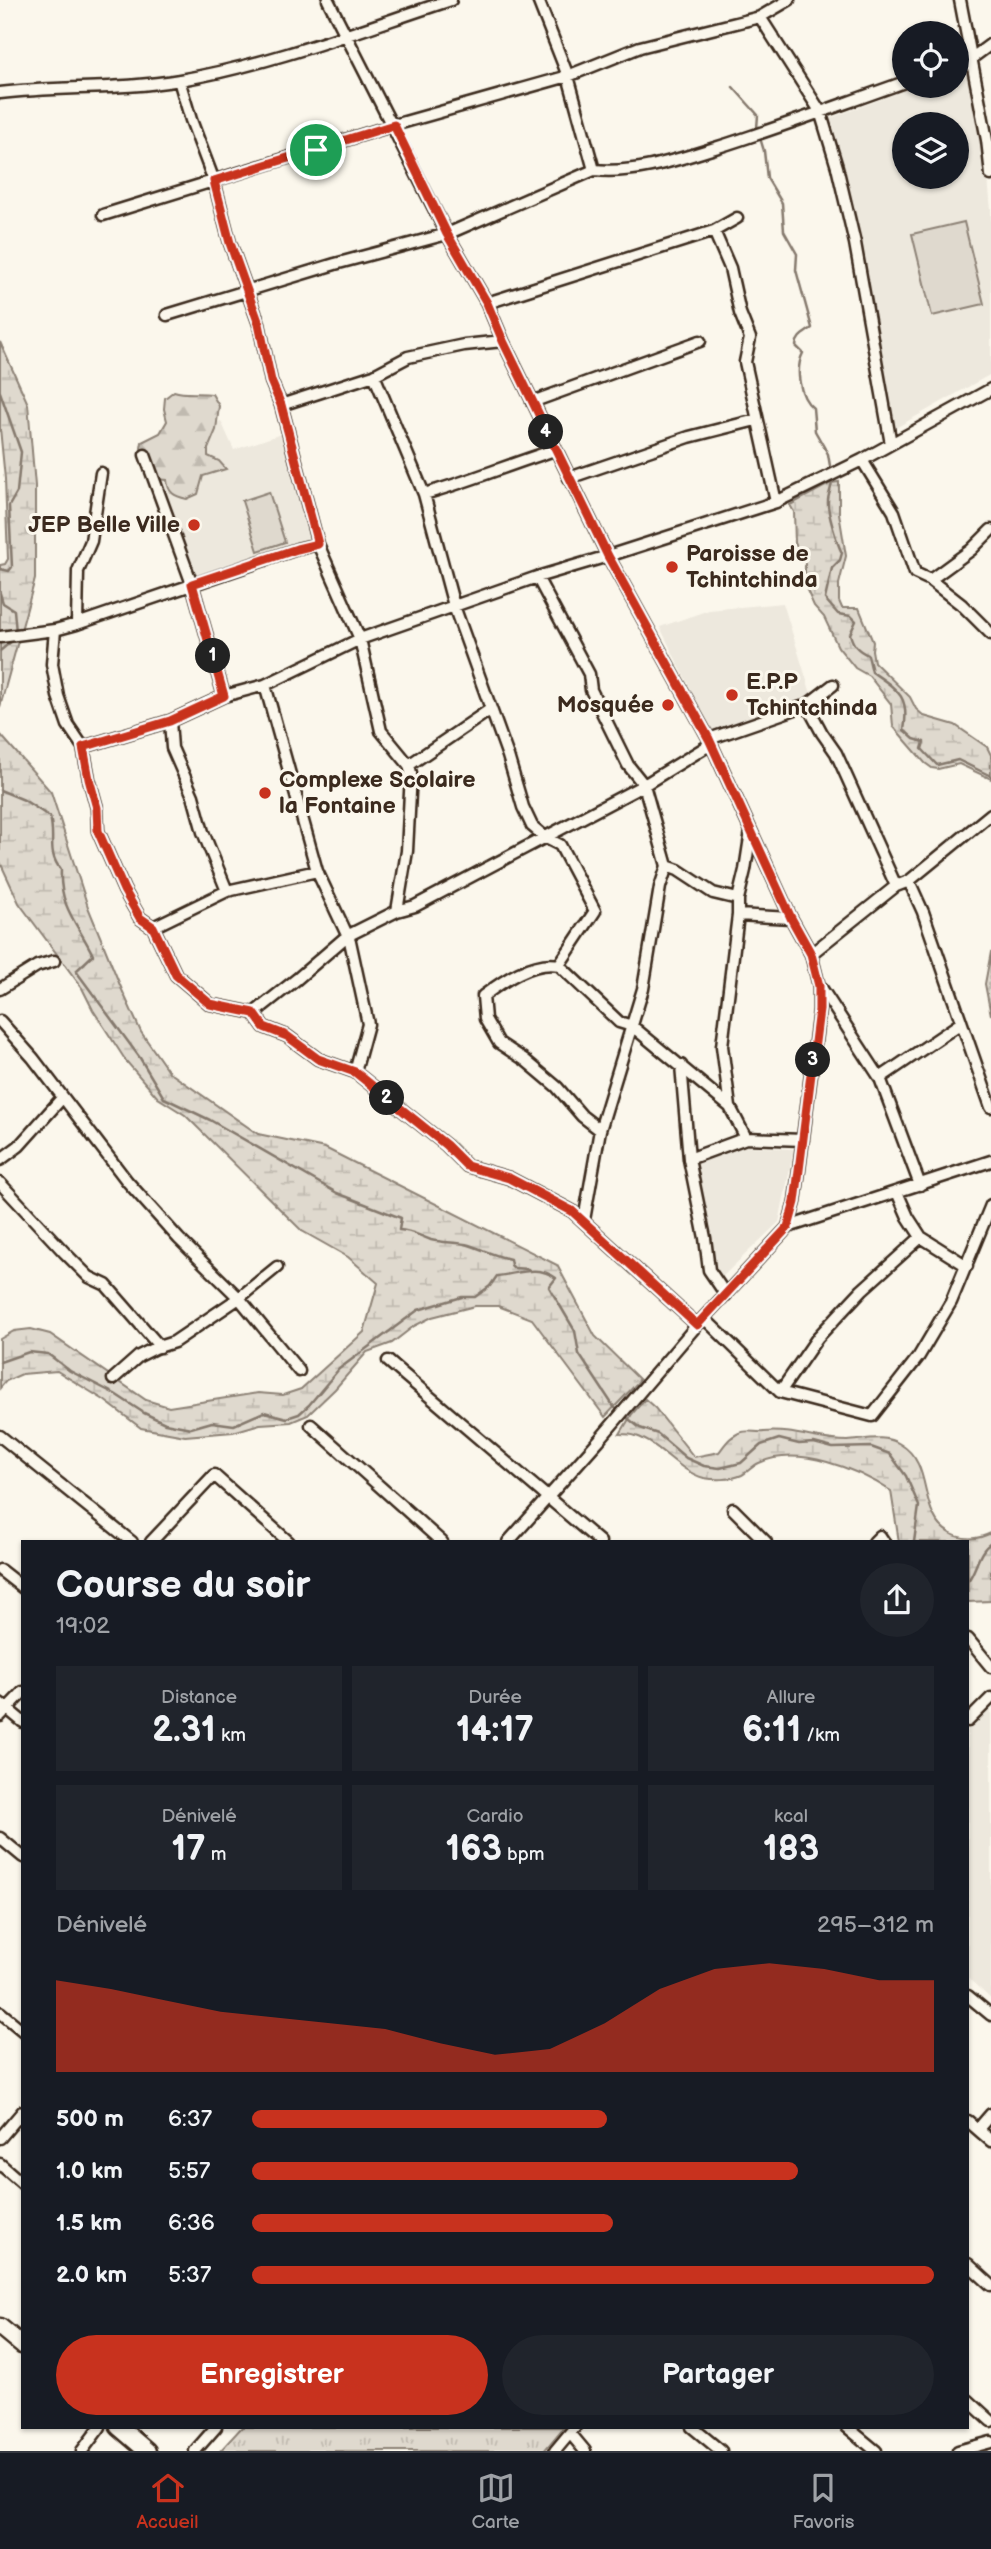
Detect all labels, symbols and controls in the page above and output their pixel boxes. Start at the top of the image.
map controls [892,21,969,189]
button: locate [892,21,969,98]
button: layers [892,112,969,189]
pin [286,120,346,180]
icon: arrive [297,131,335,169]
pin: 4 [528,414,564,450]
text: 4 [540,420,551,443]
place label: JEP Belle Ville [28,511,180,539]
marker: JEP Belle Ville [186,517,202,533]
place label: Paroisse de Tchintchinda [686,540,818,594]
marker: Paroisse de Tchintchinda [664,559,680,575]
pin: 1 [196,638,230,674]
text: 1 [209,644,217,667]
place label: E.P.P Tchintchinda [746,668,878,722]
marker: E.P.P Tchintchinda [724,687,740,703]
place label: Mosquée [557,691,654,719]
marker: Mosquée [660,697,676,713]
place label: Complexe Scolaire la Fontaine [279,766,475,820]
marker: Complexe Scolaire la Fontaine [257,785,273,801]
pin: 3 [796,1042,830,1078]
text: 3 [807,1048,818,1071]
pin: 2 [370,1080,404,1116]
text: 2 [381,1086,392,1109]
text: Course du soir [56,1563,311,1608]
button: share [860,1563,934,1637]
text: 19:02 [56,1612,110,1640]
text: Distance [161,1686,237,1709]
text: Durée [468,1686,522,1709]
text: Allure [767,1686,815,1709]
text: 2.31 [152,1709,216,1752]
text: 14:17 [456,1709,534,1752]
text: 6:11 [742,1709,801,1752]
text: km [216,1724,246,1747]
text: /km [801,1724,840,1747]
text: Dénivelé [161,1805,237,1828]
text: Cardio [467,1805,523,1828]
text: kcal [774,1805,808,1828]
text: 17 [172,1828,206,1871]
text: 163 [446,1828,502,1871]
text: 183 [763,1828,819,1871]
text: m [206,1843,226,1866]
text: bpm [502,1843,544,1866]
text: Dénivelé [56,1911,147,1939]
text: 295–312 m [817,1911,934,1939]
text: 500 m [56,2105,124,2133]
text: 6:37 [168,2105,212,2133]
text: 1.0 km [56,2157,123,2185]
text: 5:57 [168,2157,210,2185]
text: 1.5 km [56,2209,122,2237]
text: 6:36 [168,2209,215,2237]
text: 2.0 km [56,2261,127,2289]
text: 5:37 [168,2261,211,2289]
button: Enregistrer [56,2335,488,2415]
button: Partager [502,2335,934,2415]
tab: Accueil [137,2469,199,2534]
tab: Carte [472,2469,519,2534]
tab: Favoris [793,2469,854,2534]

